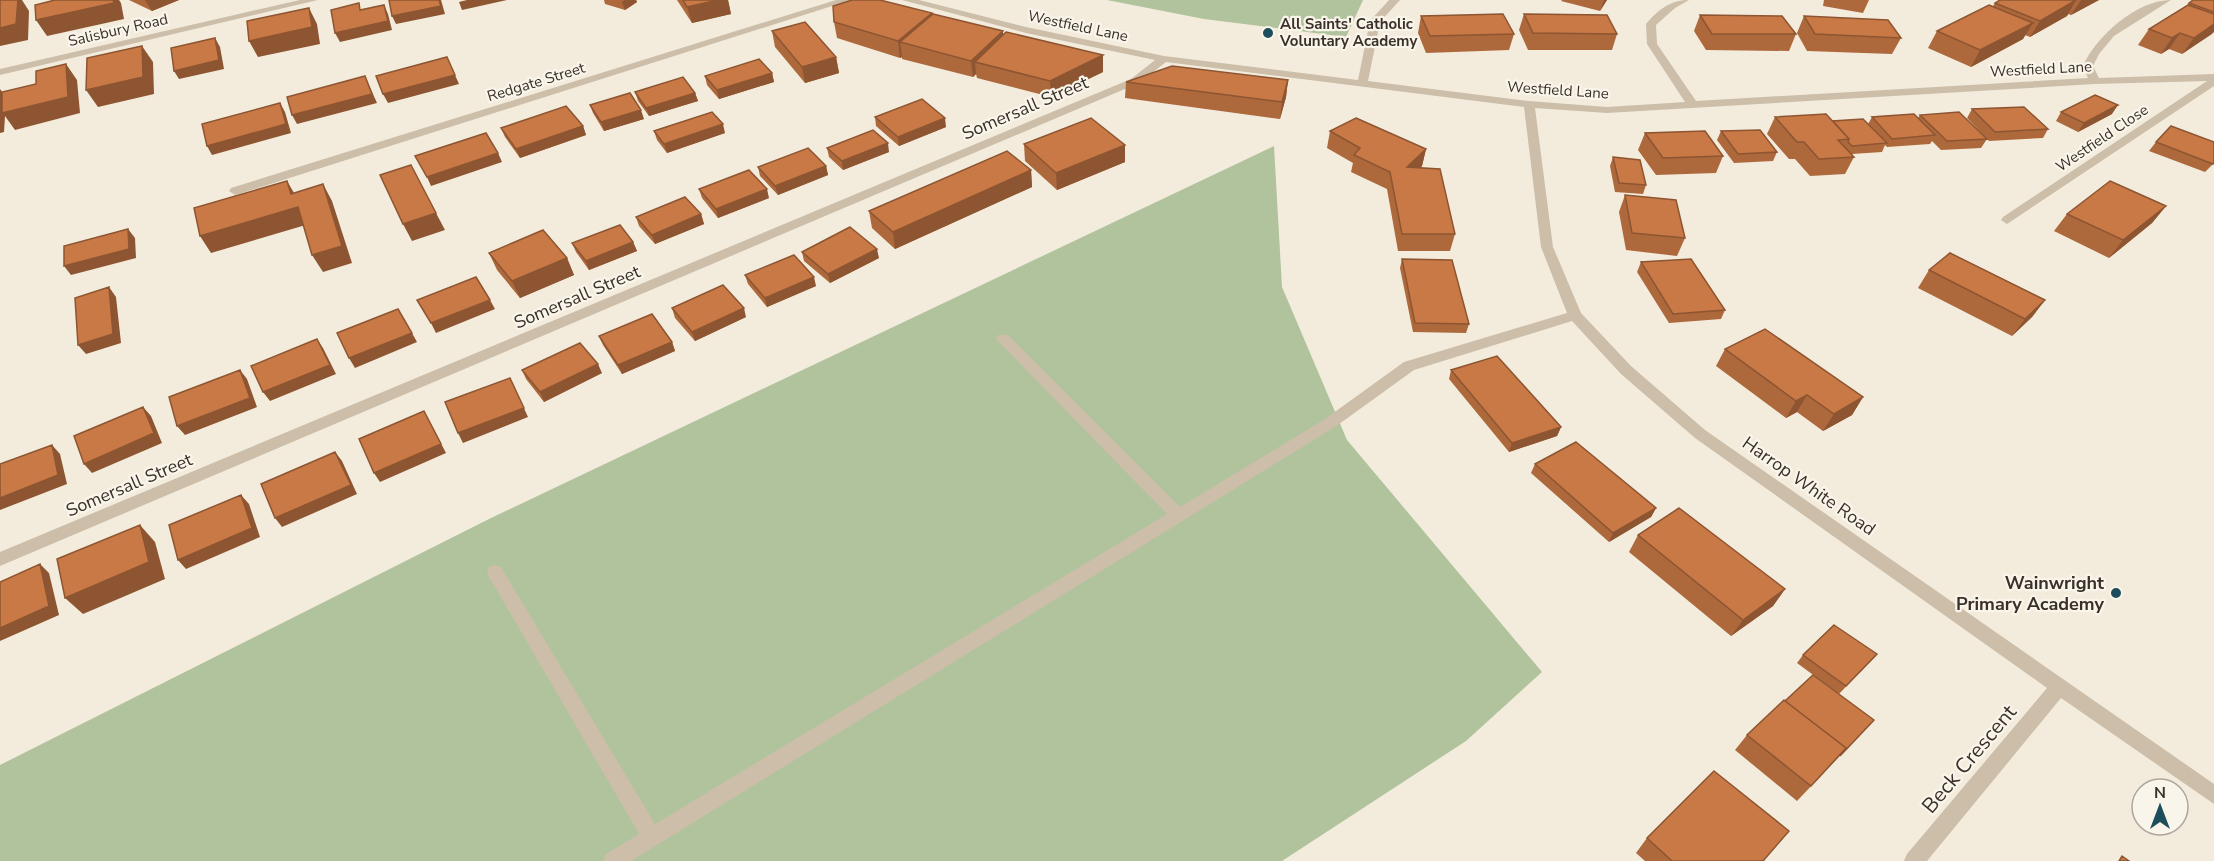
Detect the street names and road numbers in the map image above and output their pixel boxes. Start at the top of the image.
street label: Westfield Lane [1026,6,1130,46]
street label: Salisbury Road [66,9,170,51]
street label: Westfield Lane [1990,56,2092,82]
street label: Redgate Street [485,57,588,106]
street label: Somersall Street [958,70,1092,145]
street label: Westfield Lane [1506,76,1610,104]
street label: Westfield Close [2052,100,2152,176]
street label: Somersall Street [510,259,644,334]
street label: Harrop White Road [1738,431,1880,541]
street label: Somersall Street [62,447,196,522]
street label: Beck Crescent [1915,698,2023,819]

